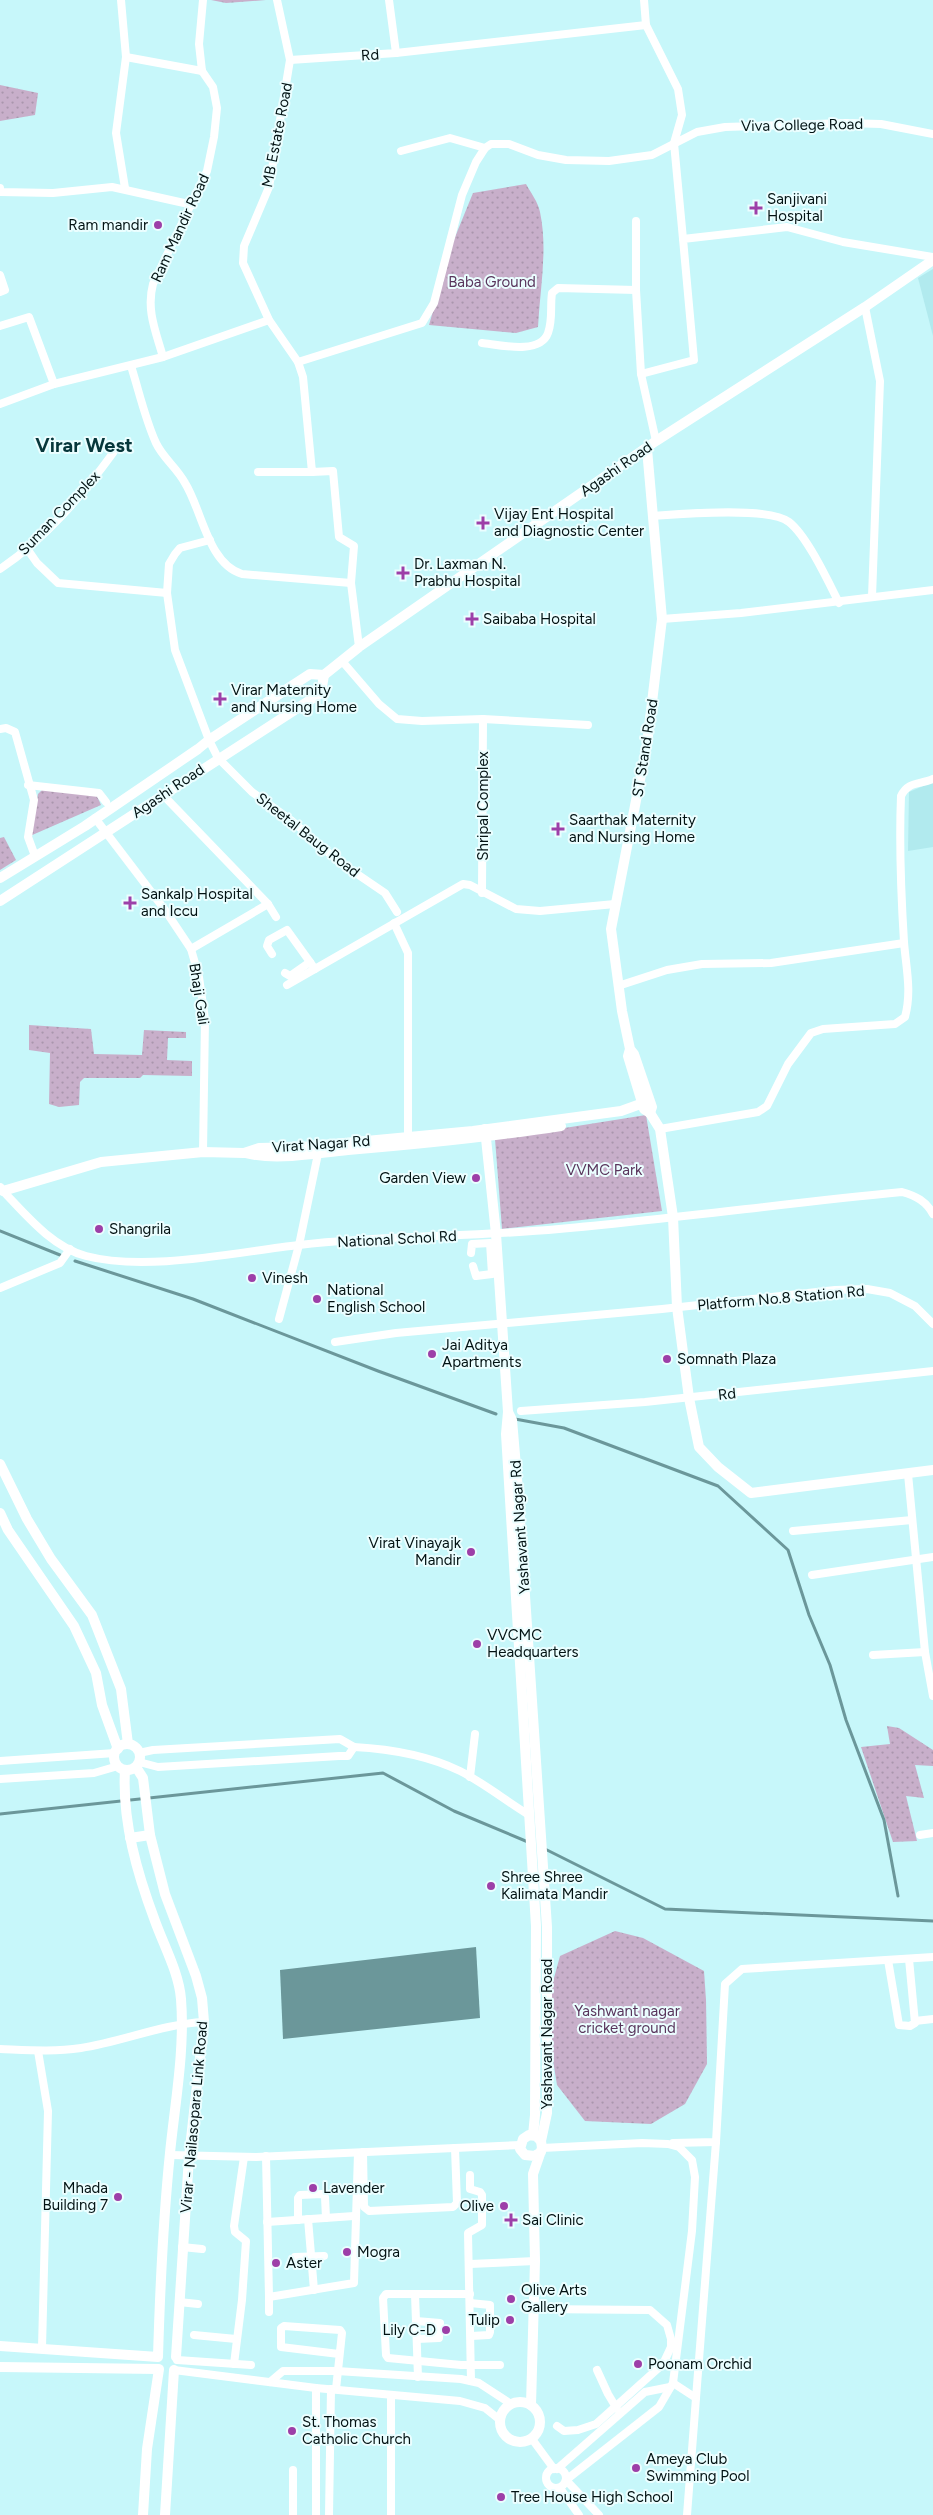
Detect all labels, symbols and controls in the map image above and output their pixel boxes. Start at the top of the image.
street label: Rd [360,45,380,65]
street label: MB Estate Road [258,81,296,189]
street label: Viva College Road [741,115,863,135]
street label: Ram Mandir Road [147,171,213,285]
place label: Sanjivani Hospital [767,190,827,225]
marker: Sanjivani Hospital [749,201,763,215]
place label: Ram mandir [68,216,148,234]
marker: Ram mandir [152,219,164,231]
park label: Baba Ground [448,273,536,291]
district label: Virar West [35,433,133,457]
street label: Agashi Road [577,438,655,500]
street label: Suman Complex [14,467,104,559]
place label: Vijay Ent Hospital and Diagnostic Center [494,505,644,540]
marker: Vijay Ent Hospital and Diagnostic Center [476,516,490,530]
place label: Dr. Laxman N. Prabhu Hospital [414,555,520,590]
marker: Dr. Laxman N. Prabhu Hospital [396,566,410,580]
place label: Saibaba Hospital [483,610,596,628]
marker: Saibaba Hospital [465,612,479,626]
place label: Virar Maternity and Nursing Home [231,681,357,716]
marker: Virar Maternity and Nursing Home [213,692,227,706]
street label: ST Stand Road [628,698,662,798]
street label: Shripal Complex [474,751,492,861]
street label: Agashi Road [128,760,208,822]
street label: Sheetal Baug Road [253,789,363,881]
place label: Saarthak Maternity and Nursing Home [569,811,696,846]
marker: Saarthak Maternity and Nursing Home [551,822,565,836]
place label: Sankalp Hospital and Iccu [141,885,253,920]
marker: Sankalp Hospital and Iccu [123,896,137,910]
street label: Bhaji Gali [185,962,213,1026]
street label: Virat Nagar Rd [271,1132,371,1156]
park label: VVMC Park [566,1161,643,1179]
place label: Garden View [379,1169,466,1187]
marker: Garden View [470,1172,482,1184]
place label: Shangrila [109,1220,171,1238]
marker: Shangrila [93,1223,105,1235]
street label: National Schol Rd [337,1227,457,1251]
place label: Vinesh [262,1269,308,1287]
marker: Vinesh [246,1272,258,1284]
place label: National English School [327,1281,425,1316]
street label: Platform No.8 Station Rd [697,1282,865,1314]
marker: National English School [311,1293,323,1305]
place label: Jai Aditya Apartments [442,1336,521,1371]
marker: Jai Aditya Apartments [426,1348,438,1360]
place label: Somnath Plaza [677,1350,776,1368]
marker: Somnath Plaza [661,1353,673,1365]
street label: Rd [717,1384,737,1404]
street label: Yashavant Nagar Rd [506,1459,534,1595]
place label: Virat Vinayajk Mandir [369,1534,462,1569]
marker: Virat Vinayajk Mandir [465,1546,477,1558]
place label: VVCMC Headquarters [487,1626,579,1661]
marker: VVCMC Headquarters [471,1638,483,1650]
place label: Shree Shree Kalimata Mandir [501,1868,608,1903]
marker: Shree Shree Kalimata Mandir [485,1880,497,1892]
street label: Yashavant Nagar Road [538,1959,556,2109]
park label: Yashwant nagar cricket ground [574,2002,680,2037]
street label: Virar - Nailasopara Link Road [177,2020,211,2214]
place label: Mhada Building 7 [42,2179,108,2214]
place label: Lavender [323,2179,385,2197]
marker: Lavender [307,2182,319,2194]
marker: Mhada Building 7 [112,2191,124,2203]
place label: Olive [460,2197,494,2215]
marker: Olive [498,2200,510,2212]
place label: Sai Clinic [522,2211,584,2229]
marker: Sai Clinic [504,2213,518,2227]
place label: Mogra [357,2243,400,2261]
marker: Mogra [341,2246,353,2258]
place label: Aster [286,2254,322,2272]
marker: Aster [270,2257,282,2269]
place label: Olive Arts Gallery [521,2281,587,2316]
marker: Olive Arts Gallery [505,2293,517,2305]
place label: Tulip [468,2311,500,2329]
marker: Tulip [504,2314,516,2326]
place label: Lily C-D [382,2321,436,2339]
marker: Lily C-D [440,2324,452,2336]
place label: Poonam Orchid [648,2355,752,2373]
marker: Poonam Orchid [632,2358,644,2370]
place label: St. Thomas Catholic Church [302,2413,411,2448]
marker: St. Thomas Catholic Church [286,2425,298,2437]
place label: Ameya Club Swimming Pool [646,2450,750,2485]
marker: Ameya Club Swimming Pool [630,2462,642,2474]
place label: Tree House High School [511,2488,673,2506]
marker: Tree House High School [495,2491,507,2503]

